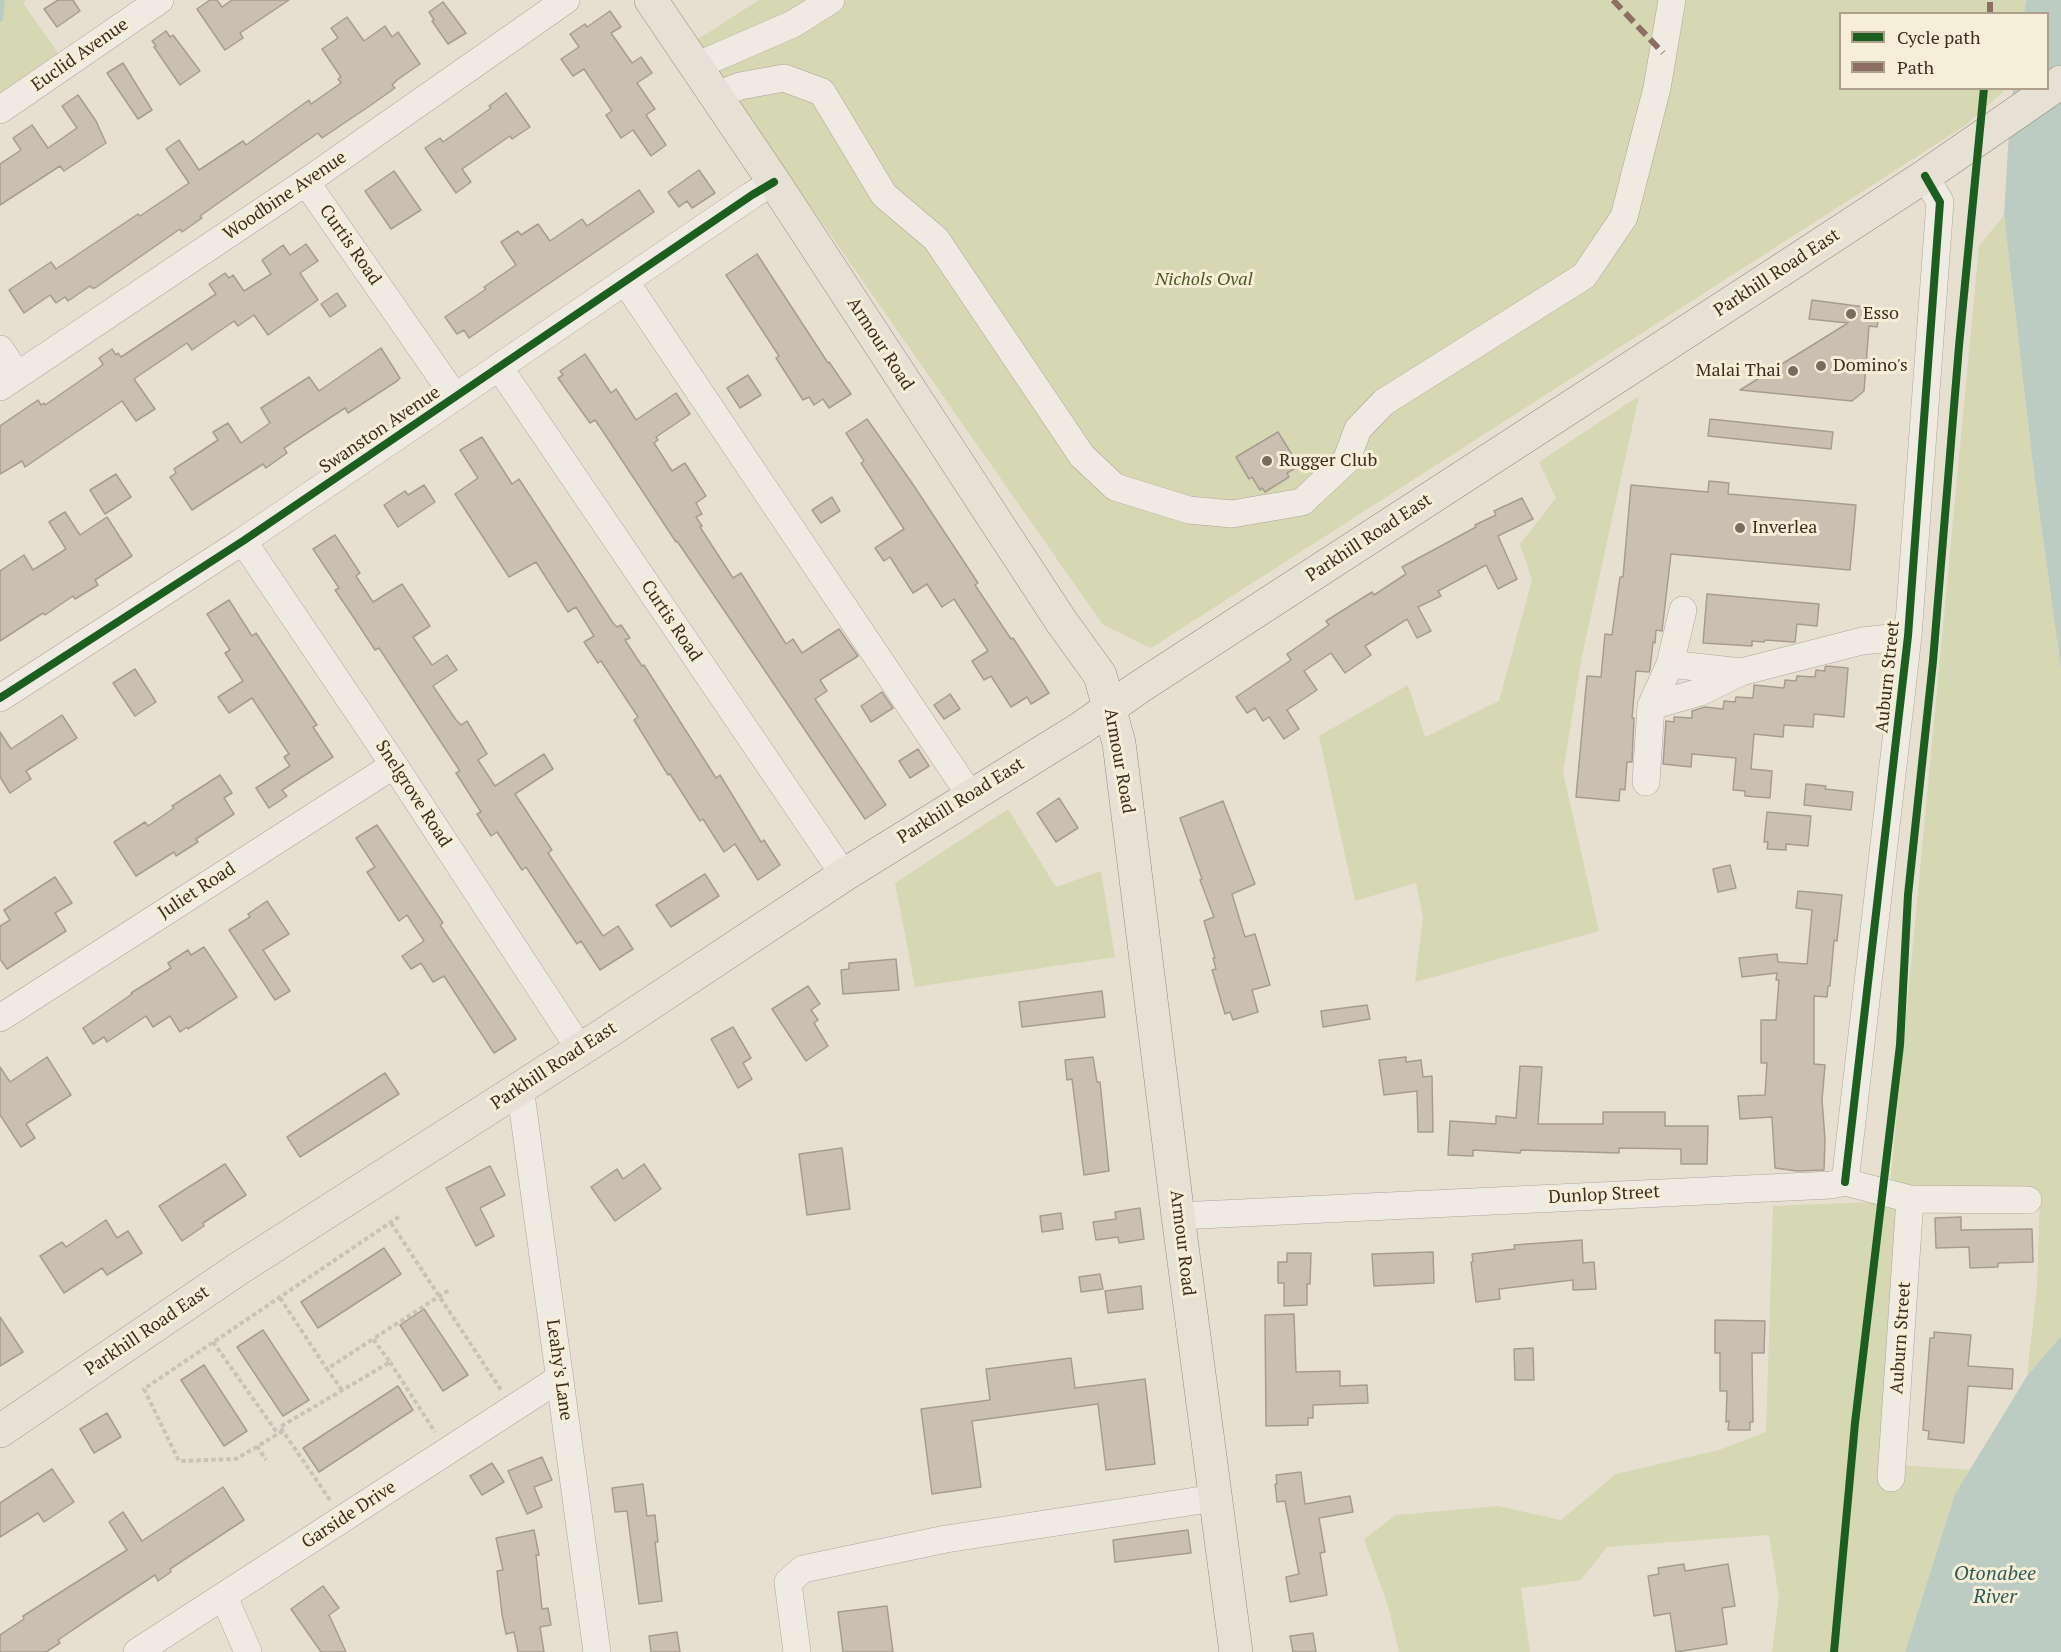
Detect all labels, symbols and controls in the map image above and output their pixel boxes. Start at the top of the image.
legend [1839,12,2049,90]
street label: Euclid Avenue [27,14,133,96]
text: Cycle path [1897,25,1981,49]
text: Path [1897,55,1934,79]
street label: Woodbine Avenue [219,147,351,245]
street label: Curtis Road [314,201,386,289]
street label: Parkhill Road East [1710,224,1844,322]
park label: Nichols Oval [1155,269,1253,291]
street label: Armour Road [842,293,918,395]
place label: Esso [1863,303,1899,325]
marker: Esso [1844,307,1858,321]
place label: Domino's [1833,355,1908,377]
marker: Domino's [1814,359,1828,373]
place label: Malai Thai [1696,360,1781,382]
marker: Malai Thai [1786,364,1800,378]
street label: Swanston Avenue [316,382,444,478]
place label: Rugger Club [1279,450,1377,472]
marker: Rugger Club [1260,454,1274,468]
street label: Parkhill Road East [1302,489,1436,587]
place label: Inverlea [1752,517,1817,539]
marker: Inverlea [1733,521,1747,535]
street label: Curtis Road [636,576,706,666]
street label: Auburn Street [1871,620,1905,734]
street label: Armour Road [1099,707,1139,815]
street label: Snelgrove Road [370,736,456,852]
street label: Parkhill Road East [893,753,1029,849]
street label: Juliet Road [154,858,240,924]
street label: Parkhill Road East [487,1017,621,1115]
street label: Dunlop Street [1548,1181,1660,1209]
street label: Armour Road [1165,1189,1199,1297]
street label: Parkhill Road East [81,1281,213,1381]
street label: Auburn Street [1886,1281,1916,1395]
street label: Leahy's Lane [541,1318,577,1422]
street label: Garside Drive [298,1477,400,1553]
water label: Otonabee River [1954,1562,2036,1609]

